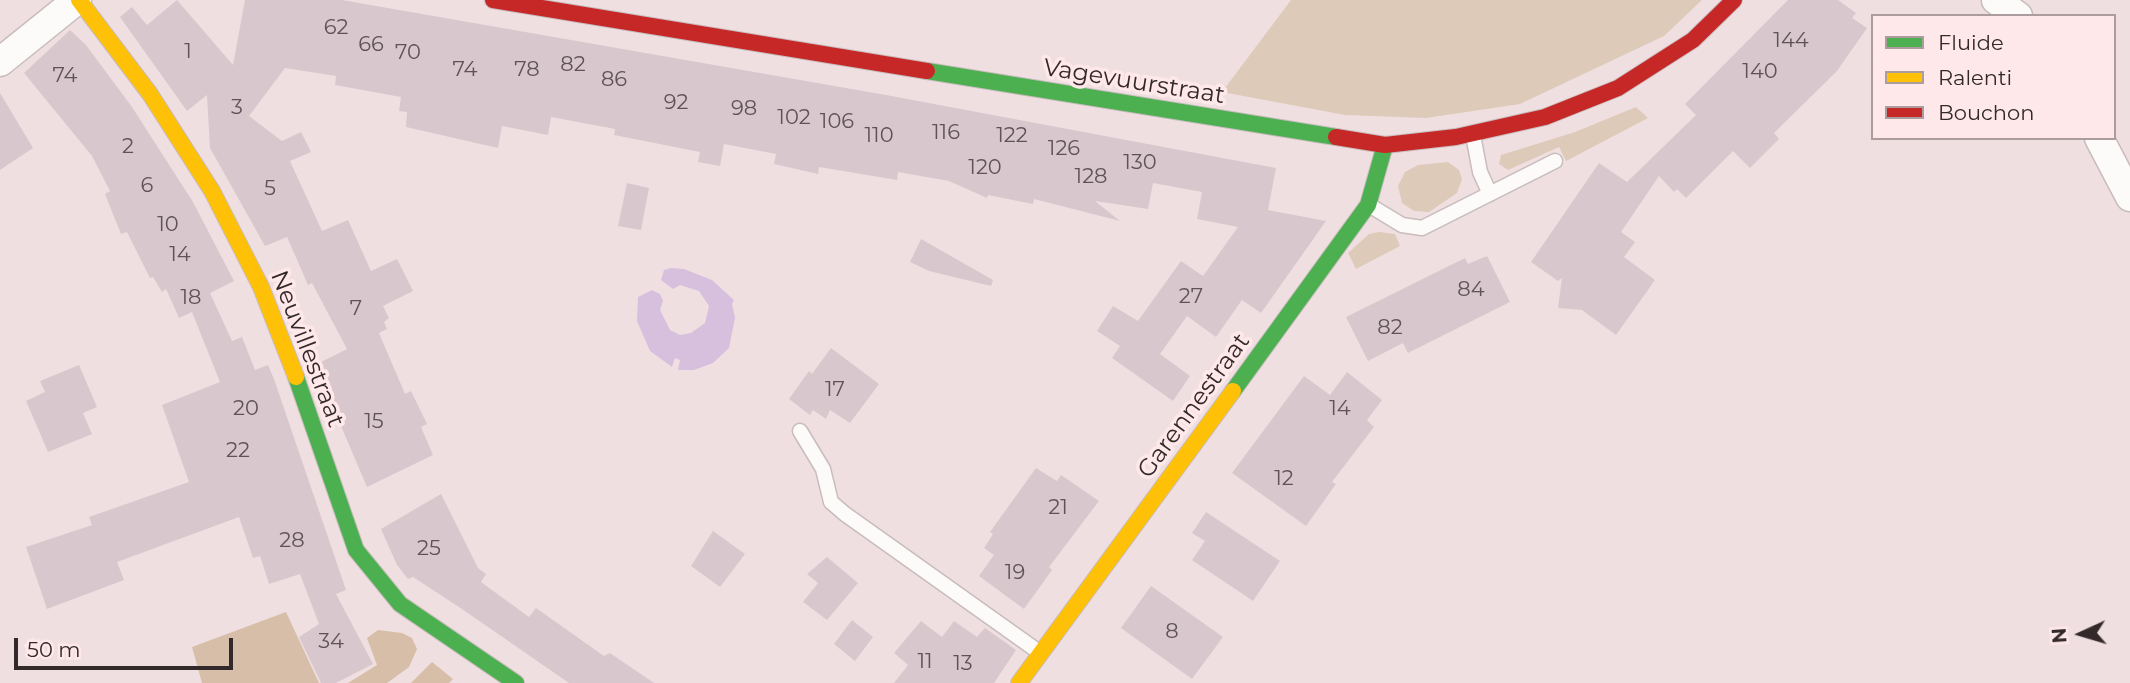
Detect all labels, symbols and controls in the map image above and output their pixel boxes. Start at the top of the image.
legend [1871,14,2116,140]
house number: 62 [324,15,348,41]
house number: 144 [1773,28,1809,54]
text: Fluide [1938,30,2004,55]
house number: 66 [358,32,384,58]
house number: 1 [184,39,192,65]
house number: 70 [395,40,421,66]
house number: 82 [560,52,586,78]
street label: Vagevuurstraat [1041,53,1227,111]
house number: 74 [453,57,477,83]
house number: 78 [514,57,540,83]
house number: 140 [1742,59,1778,85]
house number: 74 [53,63,77,89]
text: Ralenti [1938,65,2012,90]
house number: 86 [601,67,627,93]
house number: 92 [664,90,688,116]
house number: 3 [231,95,243,121]
house number: 98 [731,96,757,122]
text: Bouchon [1938,100,2034,125]
house number: 102 [777,105,811,131]
house number: 106 [820,109,854,135]
house number: 116 [932,120,960,146]
house number: 110 [864,123,894,149]
house number: 122 [996,123,1028,149]
house number: 2 [122,134,134,160]
house number: 126 [1048,136,1080,162]
house number: 130 [1123,150,1157,176]
house number: 120 [968,155,1002,181]
house number: 128 [1075,164,1107,190]
house number: 6 [141,173,153,199]
house number: 5 [264,176,276,202]
house number: 10 [157,212,179,238]
house number: 14 [169,242,191,268]
street label: Neuvillestraat [264,267,350,431]
house number: 84 [1457,277,1485,303]
house number: 27 [1179,284,1203,310]
house number: 18 [181,285,201,311]
house number: 7 [350,296,362,322]
house number: 82 [1377,315,1403,341]
street label: Garennestraat [1132,328,1256,484]
house number: 17 [825,377,845,403]
house number: 20 [233,396,259,422]
house number: 14 [1329,396,1351,422]
house number: 15 [364,409,384,435]
house number: 22 [226,438,250,464]
house number: 12 [1274,466,1294,492]
house number: 21 [1048,495,1068,521]
house number: 28 [279,528,305,554]
house number: 25 [417,536,441,562]
house number: 19 [1005,560,1025,586]
north arrow [2046,599,2116,669]
house number: 8 [1165,619,1179,645]
scale bar [18,624,236,668]
text: N [2048,627,2072,644]
house number: 34 [318,629,344,655]
text: 50 m [27,637,81,662]
house number: 11 [917,649,933,675]
house number: 13 [953,651,973,677]

